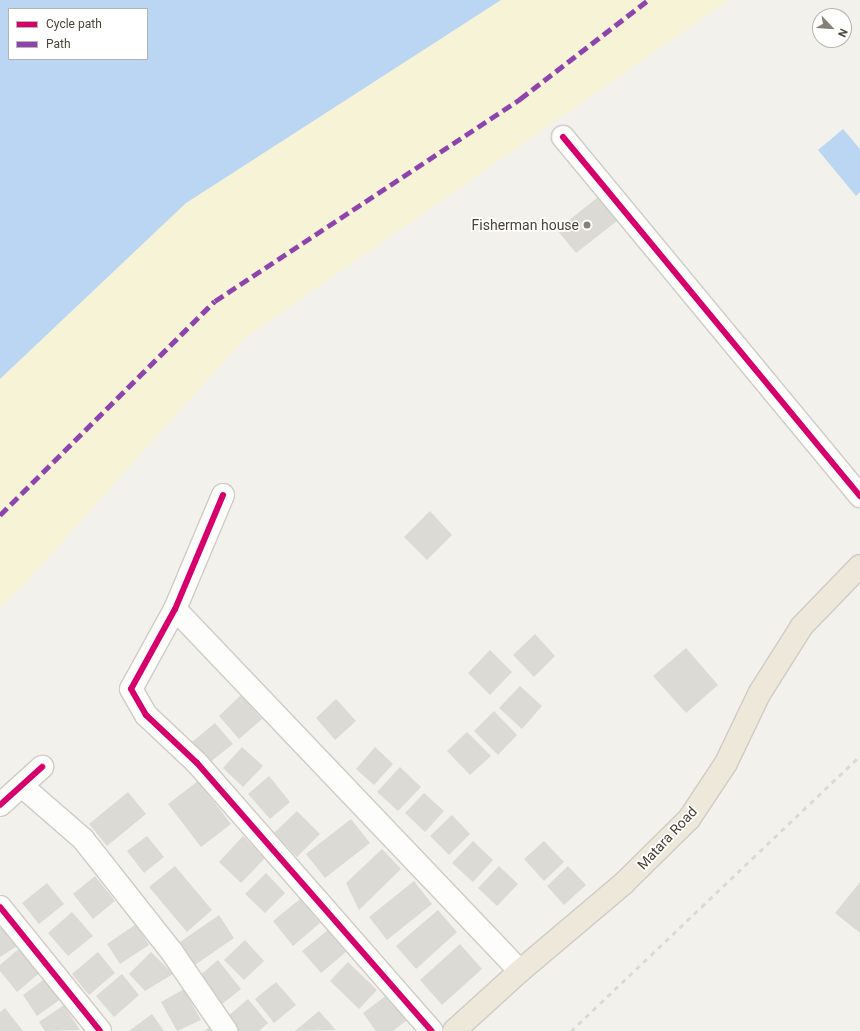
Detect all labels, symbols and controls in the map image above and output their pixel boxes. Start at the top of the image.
legend [8,8,148,60]
north arrow [812,8,852,48]
text: Cycle path [46,17,102,31]
text: N [835,27,850,39]
text: Path [46,37,71,51]
place label: Fisherman house [472,217,579,233]
marker: Fisherman house [582,220,592,230]
street label: Matara Road [634,803,700,873]

